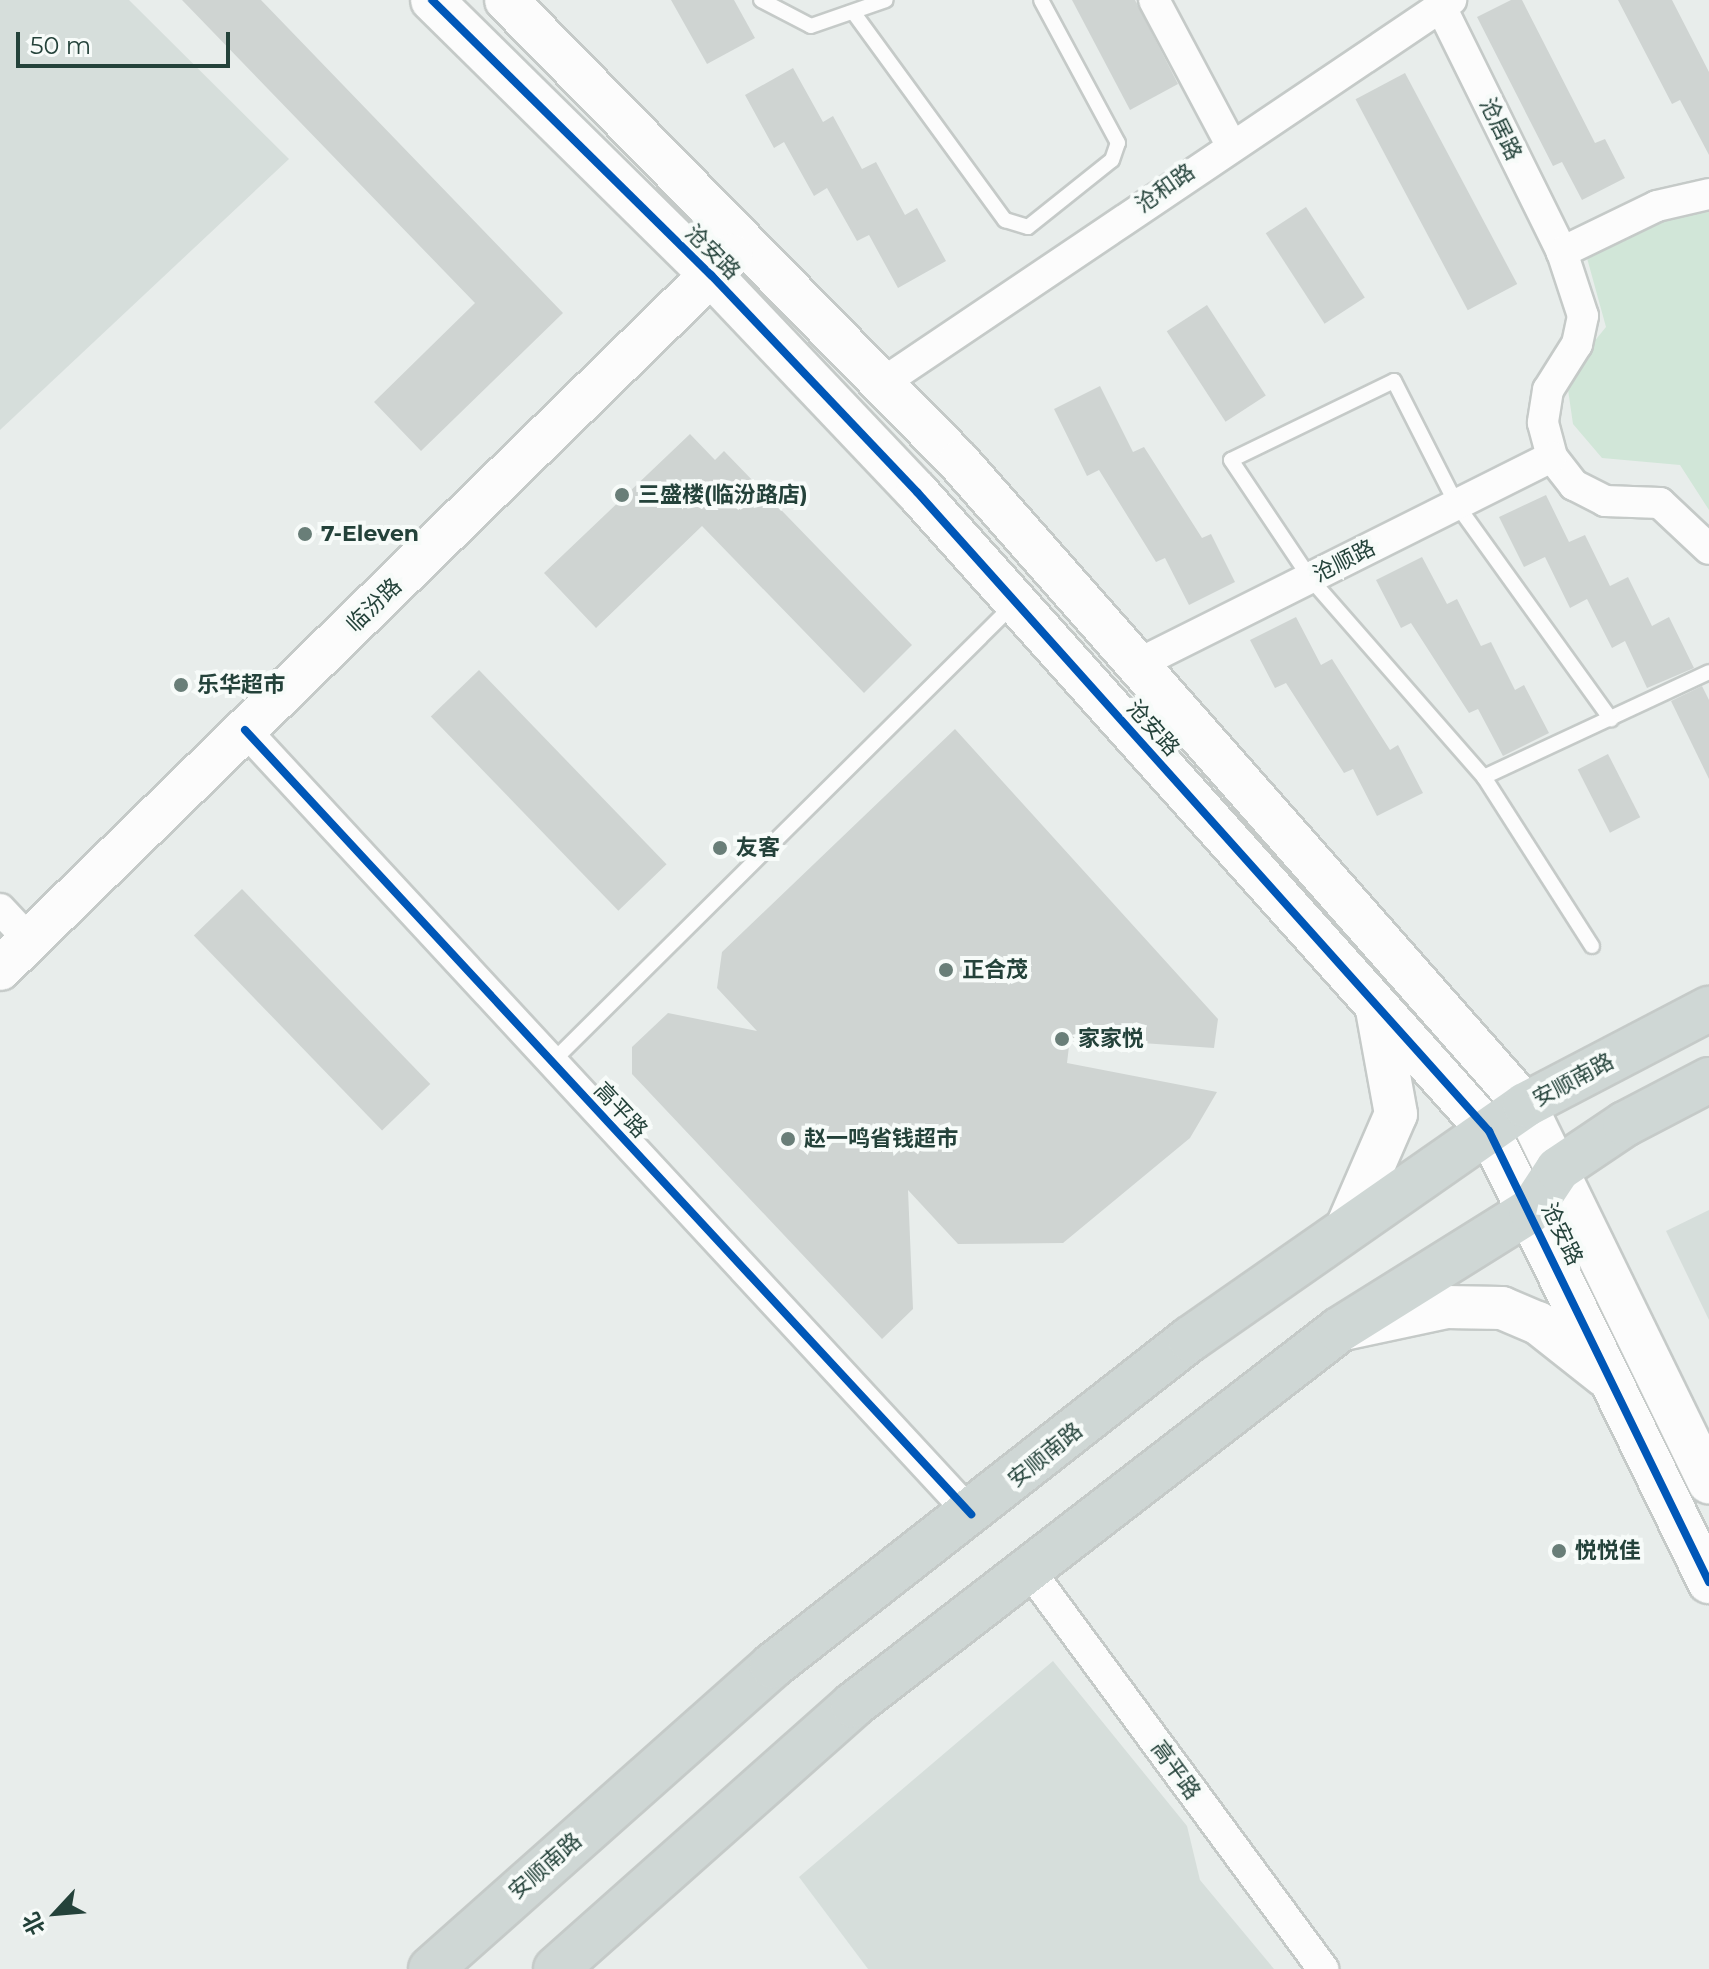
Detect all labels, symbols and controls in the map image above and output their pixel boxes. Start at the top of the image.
scale bar [20,16,234,66]
text: 50 m [30,31,91,60]
street label: 沧居路 [1475,94,1527,164]
street label: 沧和路 [1130,158,1200,218]
street label: 沧安路 [680,219,746,285]
place label: 三盛楼(临汾路店) [638,482,808,508]
marker: 三盛楼(临汾路店) [613,486,631,504]
place label: 7-Eleven [321,521,419,547]
marker: 7-Eleven [296,525,314,543]
street label: 沧顺路 [1309,534,1379,588]
street label: 临汾路 [341,573,407,637]
place label: 乐华超市 [197,672,285,698]
marker: 乐华超市 [172,676,190,694]
street label: 沧安路 [1121,695,1185,761]
place label: 友客 [736,835,780,861]
marker: 友客 [711,839,729,857]
place label: 正合茂 [962,957,1028,983]
marker: 正合茂 [937,961,955,979]
place label: 家家悦 [1078,1026,1144,1052]
marker: 家家悦 [1053,1030,1071,1048]
street label: 安顺南路 [1528,1048,1618,1112]
street label: 高平路 [589,1077,653,1143]
place label: 赵一鸣省钱超市 [804,1126,958,1152]
marker: 赵一鸣省钱超市 [779,1130,797,1148]
street label: 沧安路 [1536,1199,1588,1269]
street label: 安顺南路 [1002,1417,1088,1493]
place label: 悦悦佳 [1575,1538,1641,1564]
marker: 悦悦佳 [1550,1542,1568,1560]
street label: 高平路 [1146,1736,1206,1804]
street label: 安顺南路 [503,1827,587,1905]
north arrow [16,1873,96,1953]
text: 北 [17,1908,51,1940]

